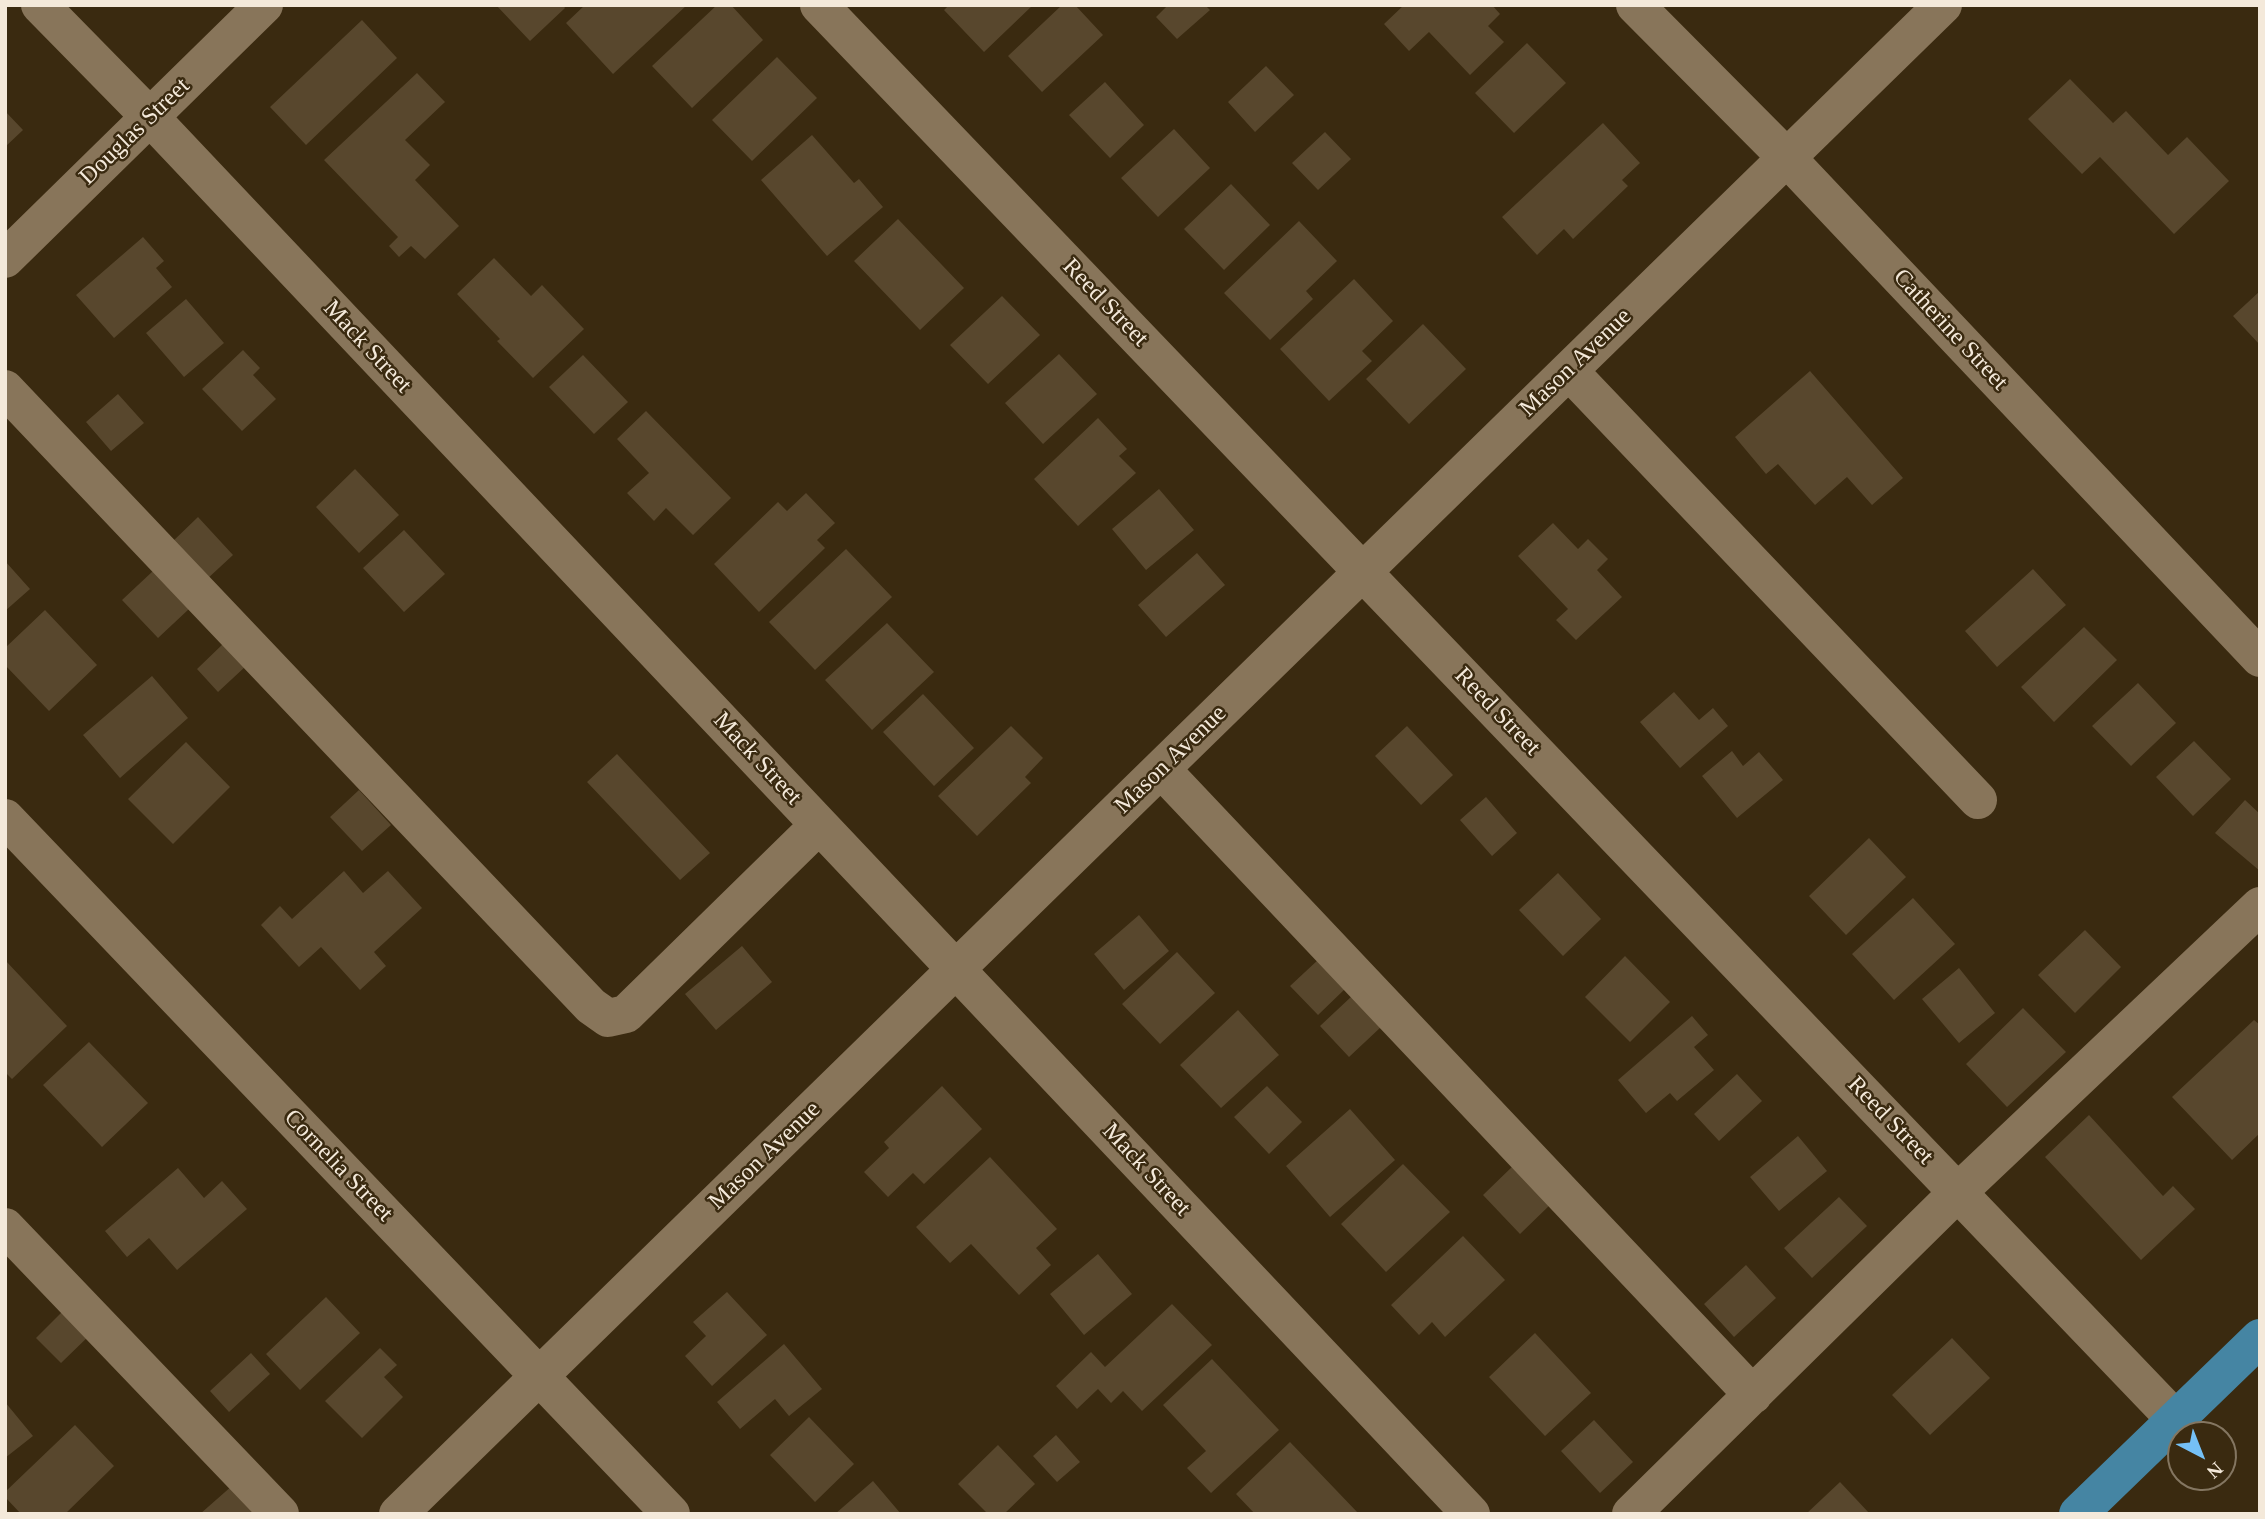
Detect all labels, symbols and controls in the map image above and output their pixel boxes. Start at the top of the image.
street label: Douglas Street [74,72,196,192]
street label: Reed Street [1056,253,1154,353]
street label: Catherine Street [1887,263,2013,397]
street label: Mack Street [317,295,417,399]
street label: Mason Avenue [1514,303,1638,423]
street label: Reed Street [1448,662,1546,762]
street label: Mason Avenue [1109,700,1233,820]
street label: Mack Street [707,707,807,811]
street label: Reed Street [1841,1071,1939,1171]
street label: Mason Avenue [703,1096,827,1216]
street label: Cornelia Street [277,1104,399,1228]
street label: Mack Street [1096,1118,1196,1222]
north arrow [2167,1421,2237,1491]
text: N [2203,1458,2227,1483]

